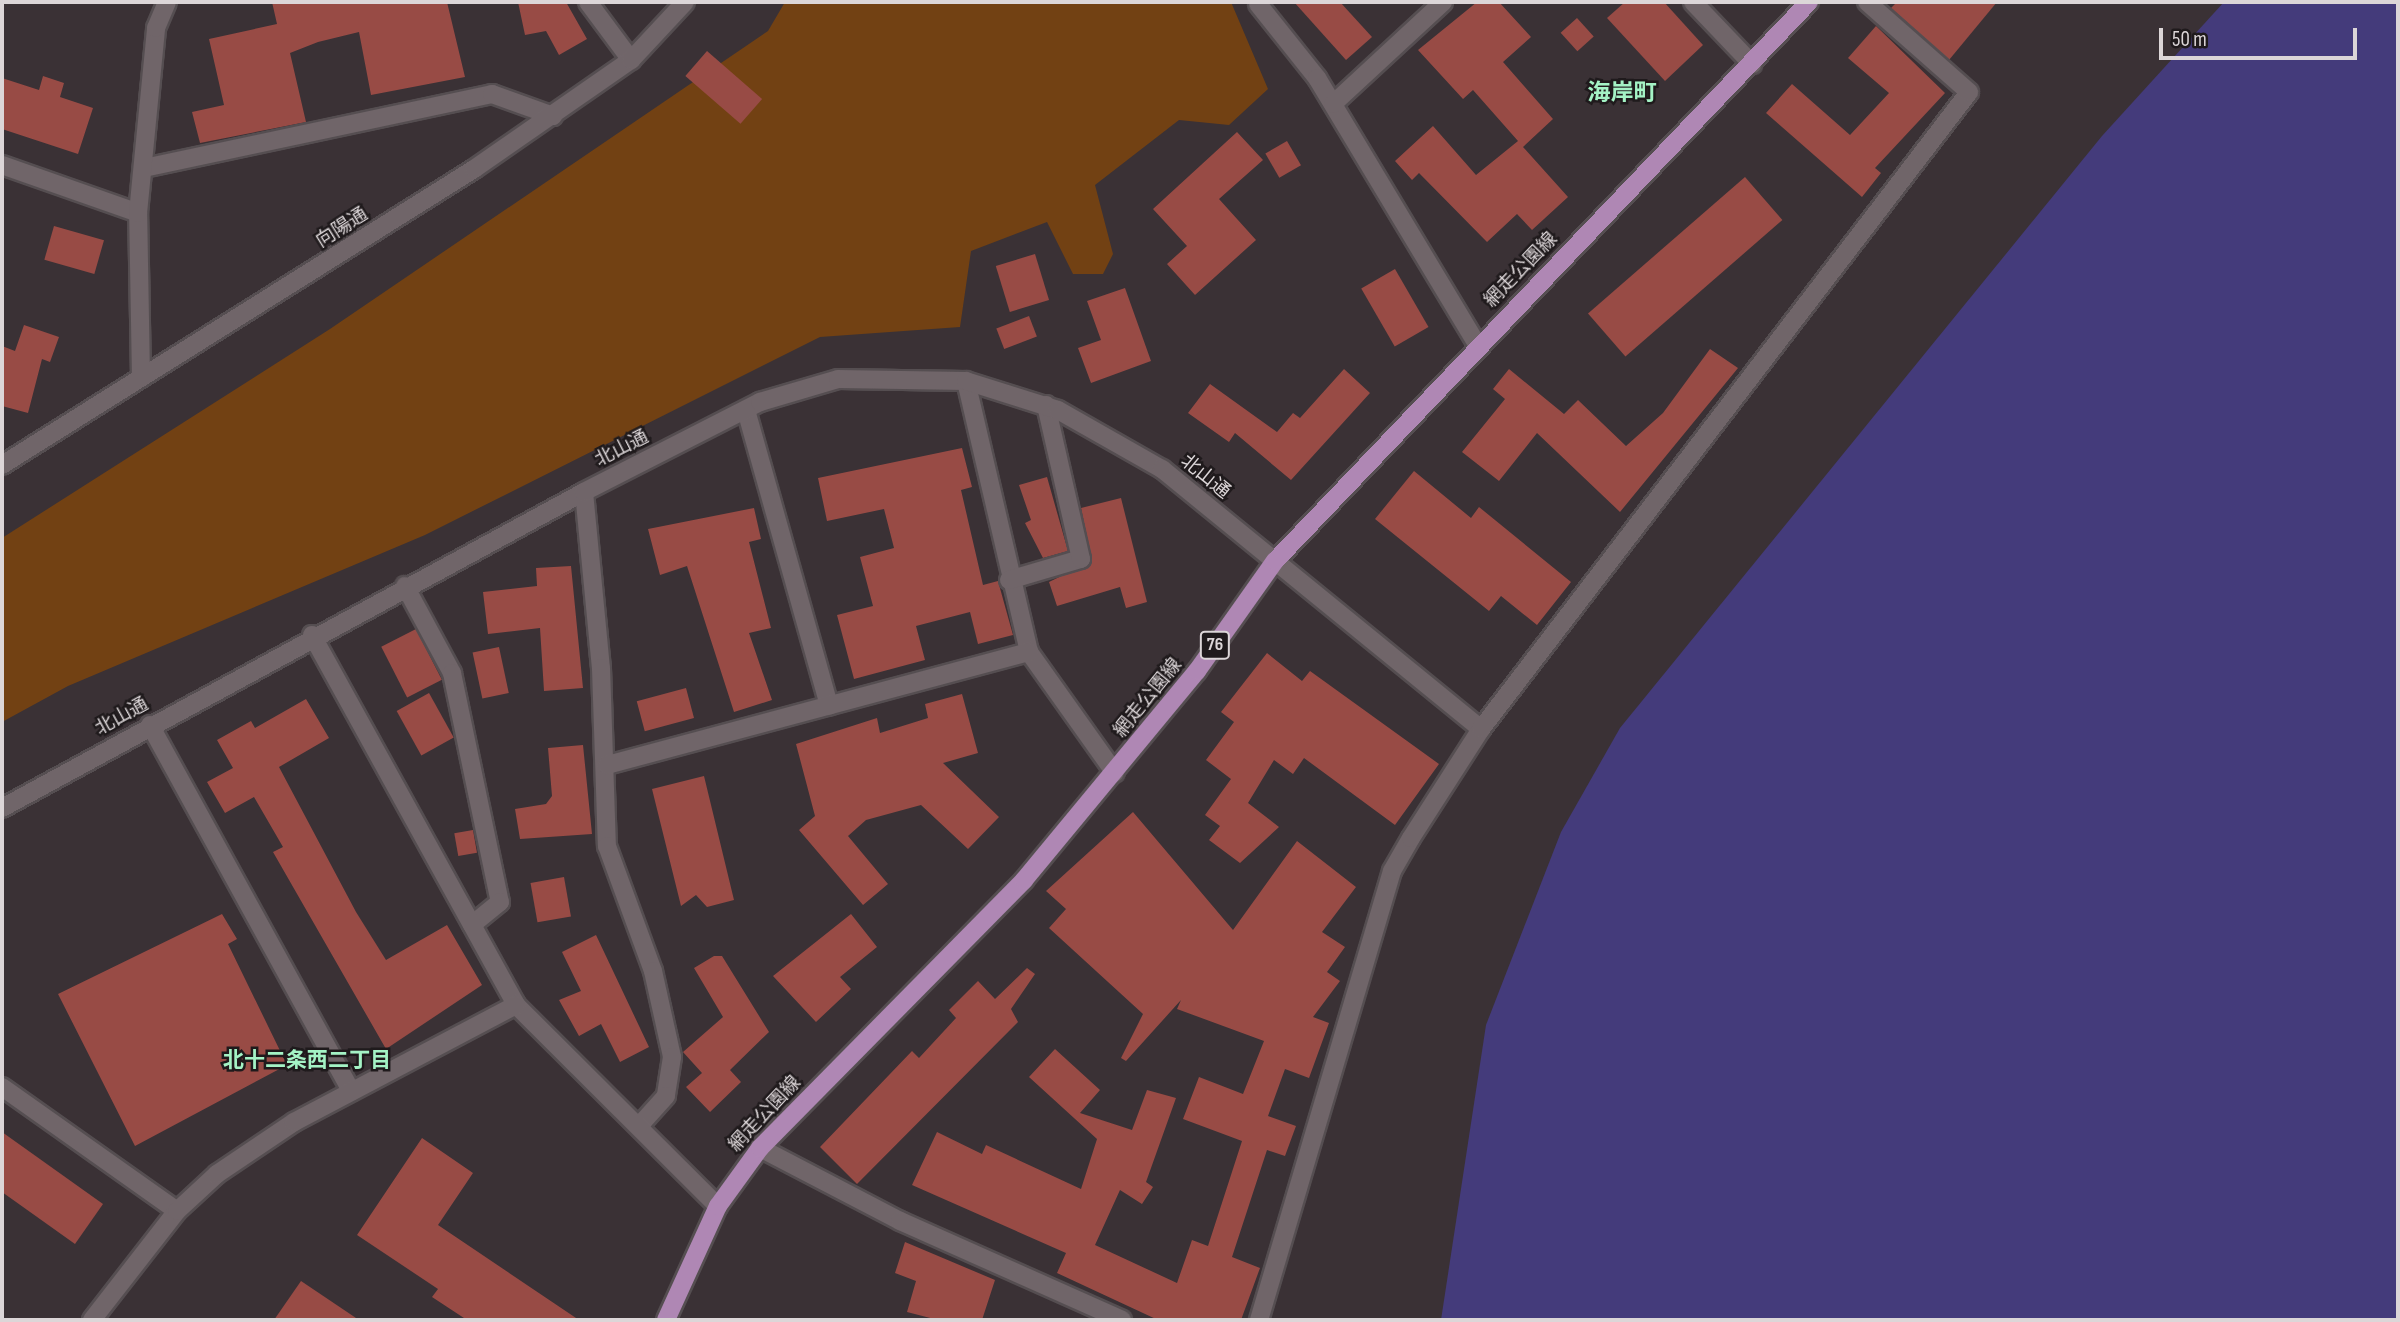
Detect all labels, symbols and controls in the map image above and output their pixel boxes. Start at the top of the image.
scale bar [2162,14,2360,58]
text: 50 m [2172,27,2207,52]
district label: 海岸町 [1588,79,1656,107]
street label: 向陽通 [312,203,372,253]
street label: 網走公園線 [1480,228,1562,312]
street label: 北山通 [591,426,653,472]
street label: 北山通 [1176,450,1234,504]
road number: 76 [1199,630,1231,660]
street label: 網走公園線 [1109,654,1187,742]
street label: 北山通 [92,693,152,741]
district label: 北十二条西二丁目 [223,1048,391,1074]
street label: 網走公園線 [724,1071,806,1157]

